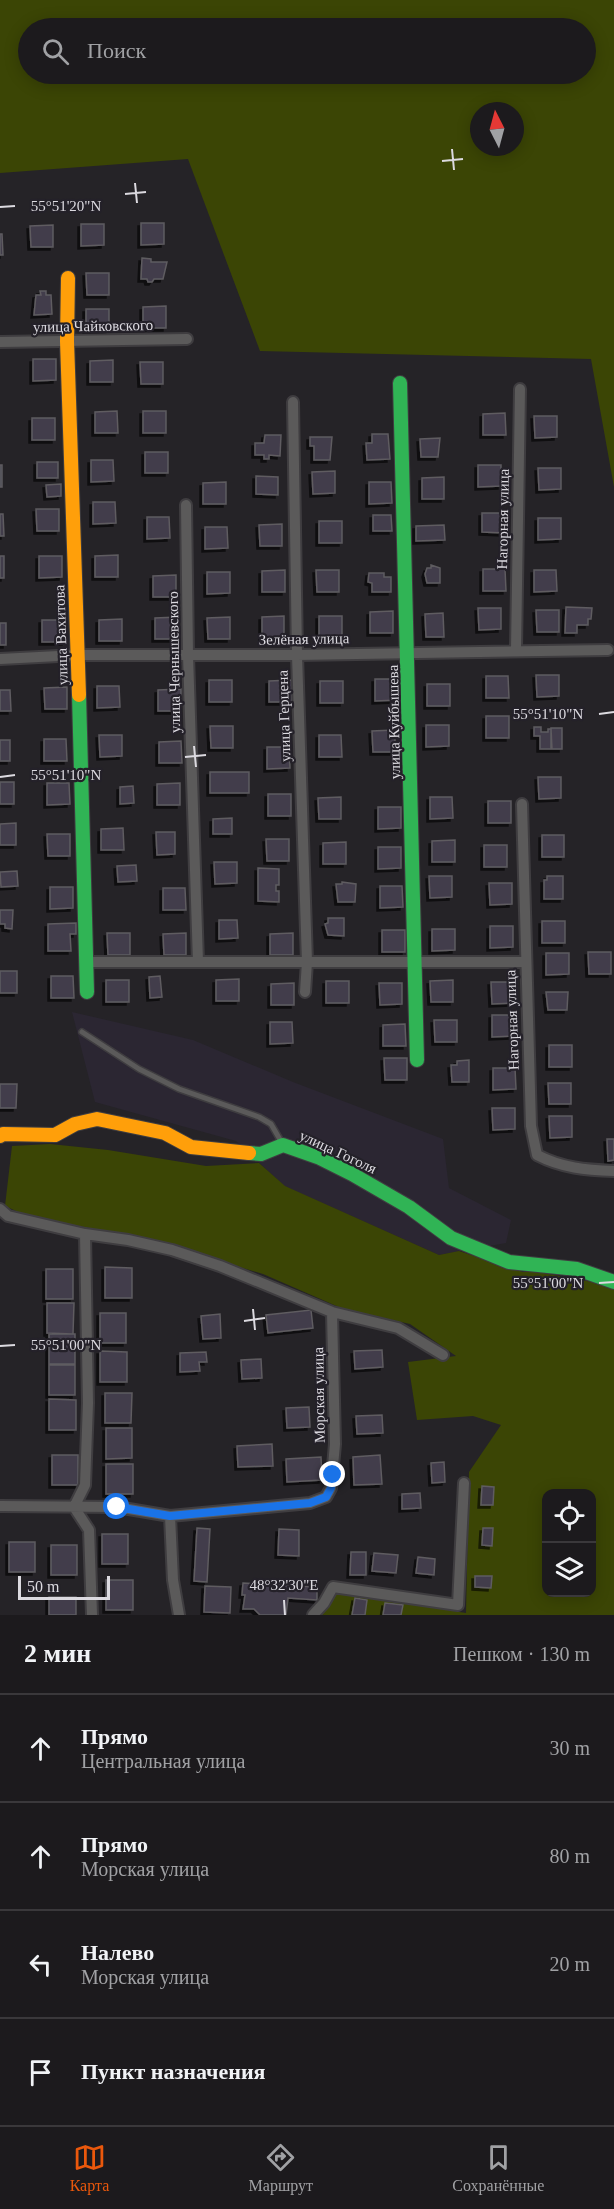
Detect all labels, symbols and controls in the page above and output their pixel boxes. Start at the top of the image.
search box [18,18,596,84]
icon: search [39,35,72,68]
text: Поиск [87,38,146,63]
north arrow [470,102,524,156]
text: 55°51'20"N [31,198,101,214]
street label: улица Чайковского [33,317,153,335]
street label: Нагорная улица [494,468,512,569]
street label: улица Вахитова [51,584,71,685]
street label: улица Чернышевского [165,591,183,733]
street label: Зелёная улица [259,630,350,648]
street label: улица Куйбышева [385,664,403,779]
street label: улица Герцена [274,669,294,762]
text: 55°51'10"N [513,706,583,722]
text: 55°51'10"N [31,767,101,783]
street label: Нагорная улица [502,969,522,1071]
street label: улица Гоголя [297,1127,379,1177]
text: 55°51'00"N [513,1275,583,1291]
text: 55°51'00"N [31,1337,101,1353]
street label: Морская улица [310,1347,328,1443]
route end [319,1461,345,1487]
map controls [542,1489,596,1597]
button: locate [542,1489,596,1543]
route start [103,1493,129,1519]
button: layers [542,1543,596,1597]
scale bar [18,1573,110,1600]
text: 48°32'30"E [250,1577,319,1593]
text: 50 m [27,1578,59,1595]
text: 2 мин [24,1639,91,1668]
text: Пешком · 130 m [453,1643,590,1665]
text: Прямо [81,1724,148,1749]
icon: ahead [24,1732,57,1765]
text: 30 m [549,1737,590,1759]
text: Центральная улица [81,1750,245,1772]
text: Прямо [81,1832,148,1857]
icon: ahead [24,1840,57,1873]
text: 80 m [549,1845,590,1867]
text: Морская улица [81,1858,209,1880]
text: Налево [81,1940,154,1965]
icon: left [24,1948,57,1981]
text: 20 m [549,1953,590,1975]
text: Морская улица [81,1966,209,1988]
icon: arrive [24,2056,57,2089]
text: Пункт назначения [81,2059,266,2084]
tab: Карта [70,2141,109,2195]
tab: Маршрут [249,2141,313,2195]
tab: Сохранённые [452,2141,544,2195]

